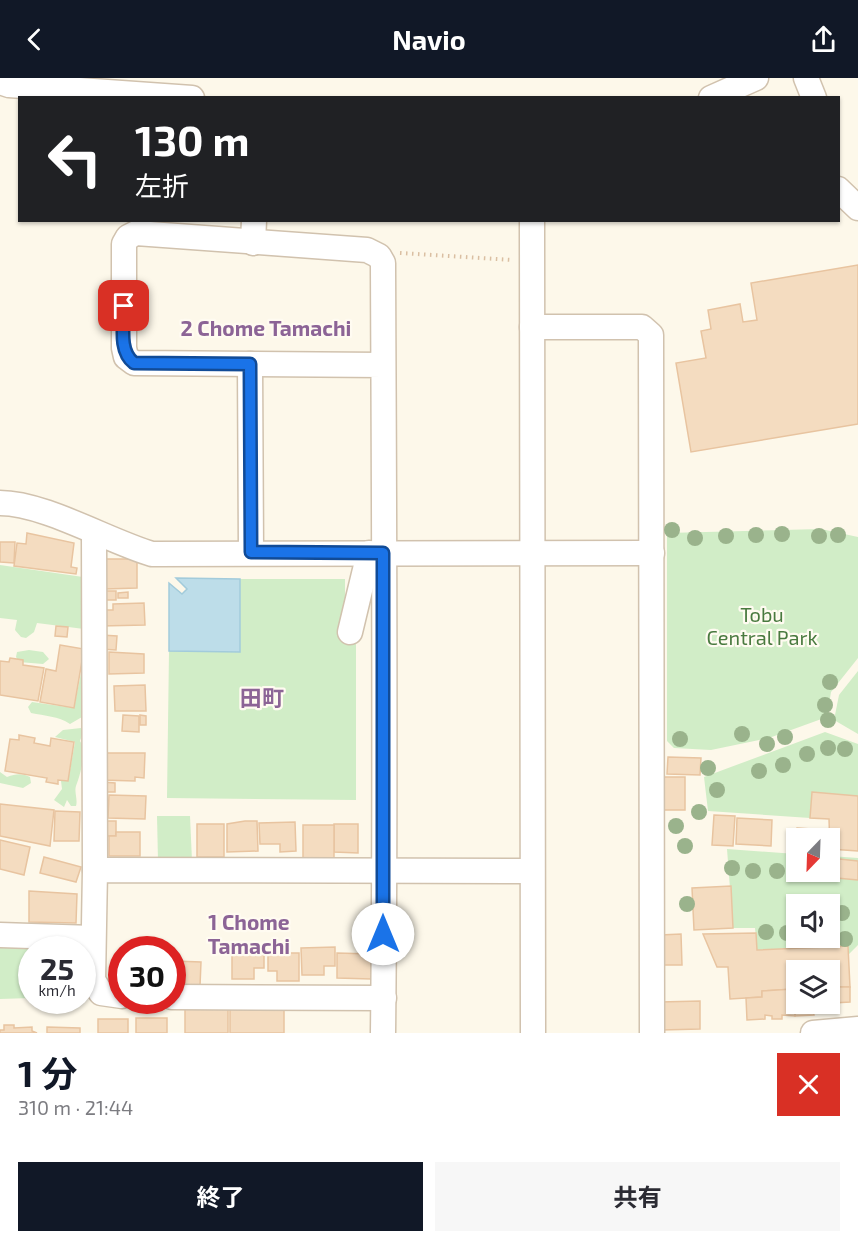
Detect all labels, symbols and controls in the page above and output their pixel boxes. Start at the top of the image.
icon: back [18,23,51,56]
text: Navio [392,23,466,55]
icon: share [807,23,840,56]
text: 130 m [135,114,250,164]
icon: left [36,120,114,198]
text: 左折 [135,169,189,201]
pin [98,280,149,331]
icon: arrive [107,289,140,322]
district label: 2 Chome Tamachi [181,315,351,340]
park label: Tobu Central Park [706,602,818,649]
district label: 田町 [240,684,284,710]
north arrow [786,828,840,882]
map controls [786,828,840,1014]
button: sound [786,894,840,948]
position arrow [351,902,415,966]
district label: 1 Chome Tamachi [208,909,290,958]
speed limit sign: 30 [108,936,186,1014]
text: 25 [40,950,74,986]
button: layers [786,960,840,1014]
text: km/h [38,981,76,999]
text: 1 分 [18,1051,77,1094]
button: close [777,1053,840,1116]
text: 310 m · 21:44 [18,1095,133,1119]
button: 終了 [18,1162,423,1231]
button: 共有 [435,1162,840,1231]

